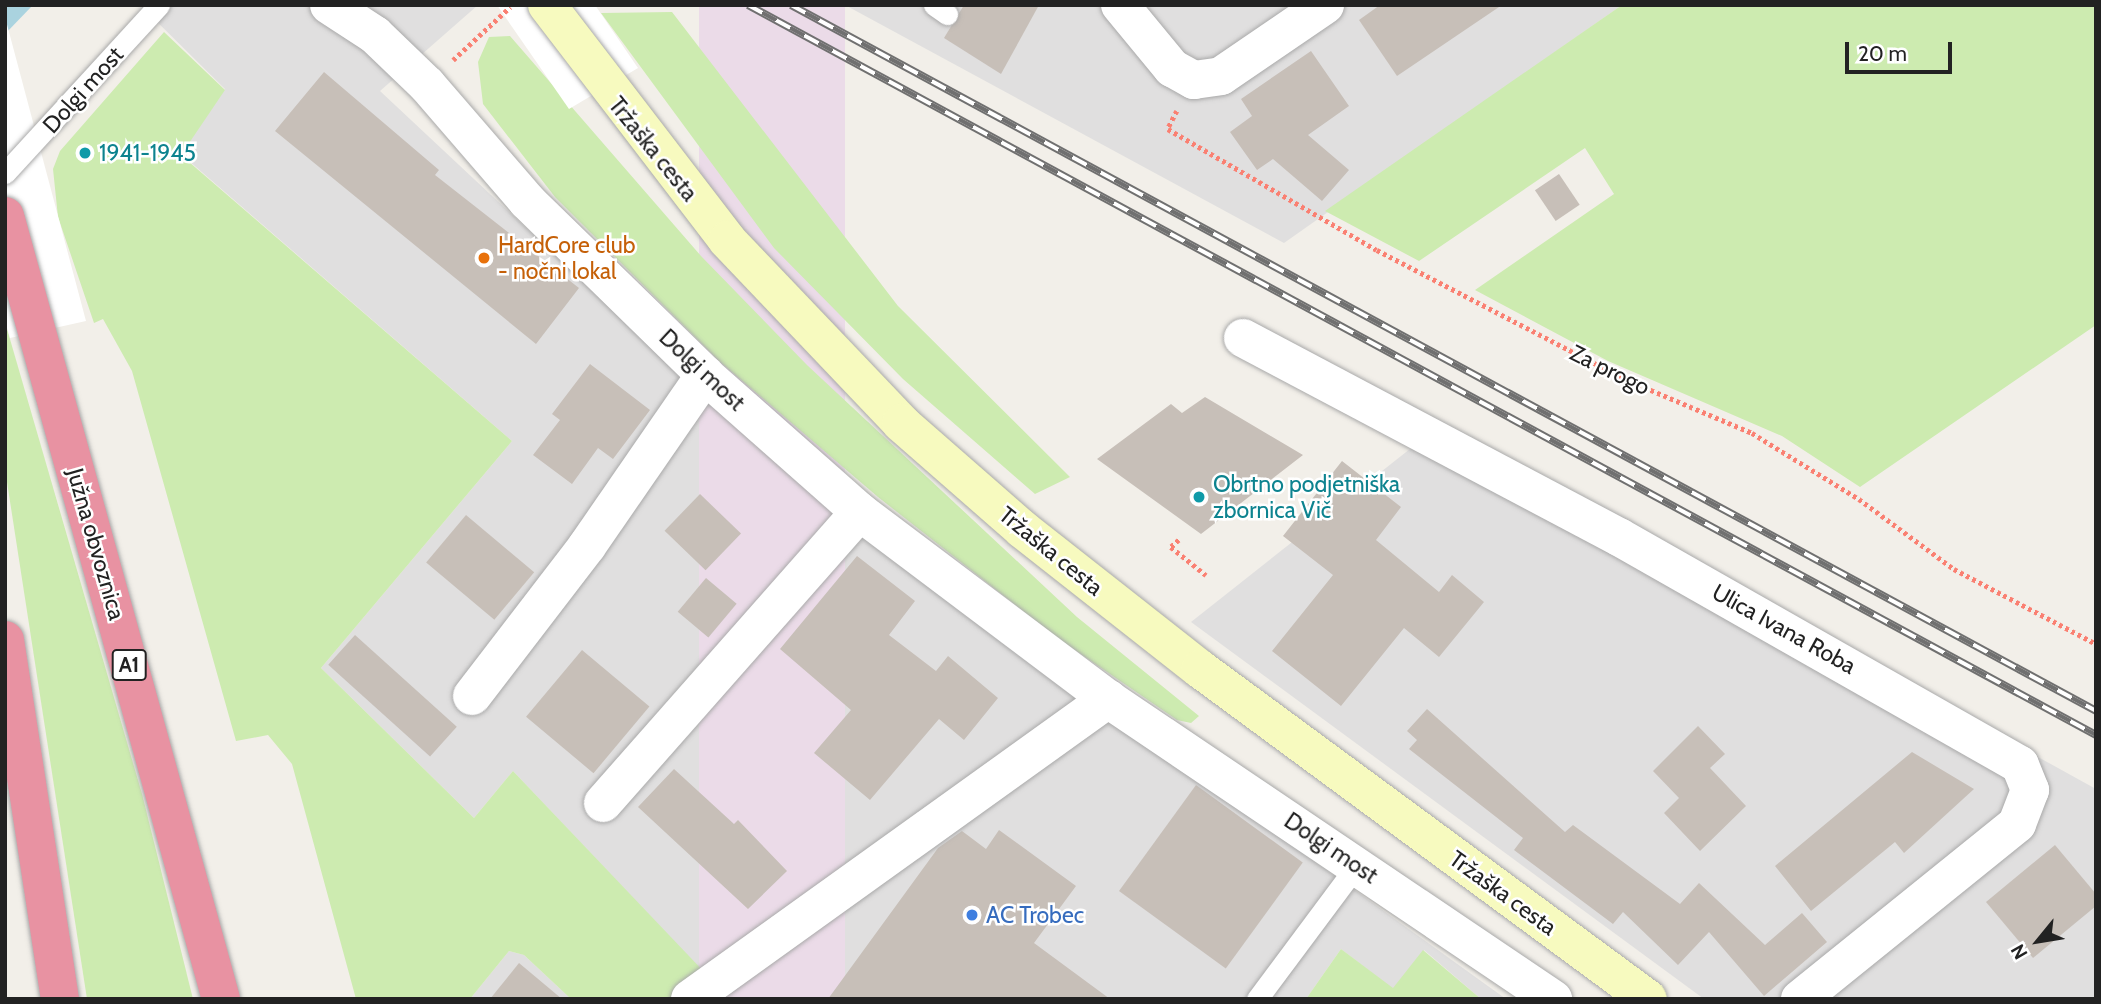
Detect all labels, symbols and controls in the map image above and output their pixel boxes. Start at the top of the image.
scale bar [1849,28,1956,72]
street label: Dolgi most [37,41,129,139]
text: 20 m [1858,41,1907,66]
street label: Tržaška cesta [603,91,703,207]
place label: 1941-1945 [99,139,196,167]
marker: 1941-1945 [77,145,93,161]
place label: HardCore club - nočni lokal [498,231,636,285]
marker: HardCore club - nočni lokal [476,250,492,266]
street label: Dolgi most [654,324,750,416]
street label: Za progo [1566,339,1654,401]
street label: Južna obvoznica [61,465,131,623]
place label: Obrtno podjetniška zbornica Vič [1213,470,1400,524]
marker: Obrtno podjetniška zbornica Vič [1191,489,1207,505]
street label: Tržaška cesta [993,501,1109,601]
street label: Ulica Ivana Roba [1707,578,1861,680]
road number: A1 [111,648,146,682]
street label: Dolgi most [1279,807,1383,889]
street label: Tržaška cesta [1444,845,1562,941]
place label: AC Trobec [986,901,1084,929]
north arrow [2003,906,2073,976]
marker: AC Trobec [964,907,980,923]
text: N [2006,940,2033,963]

